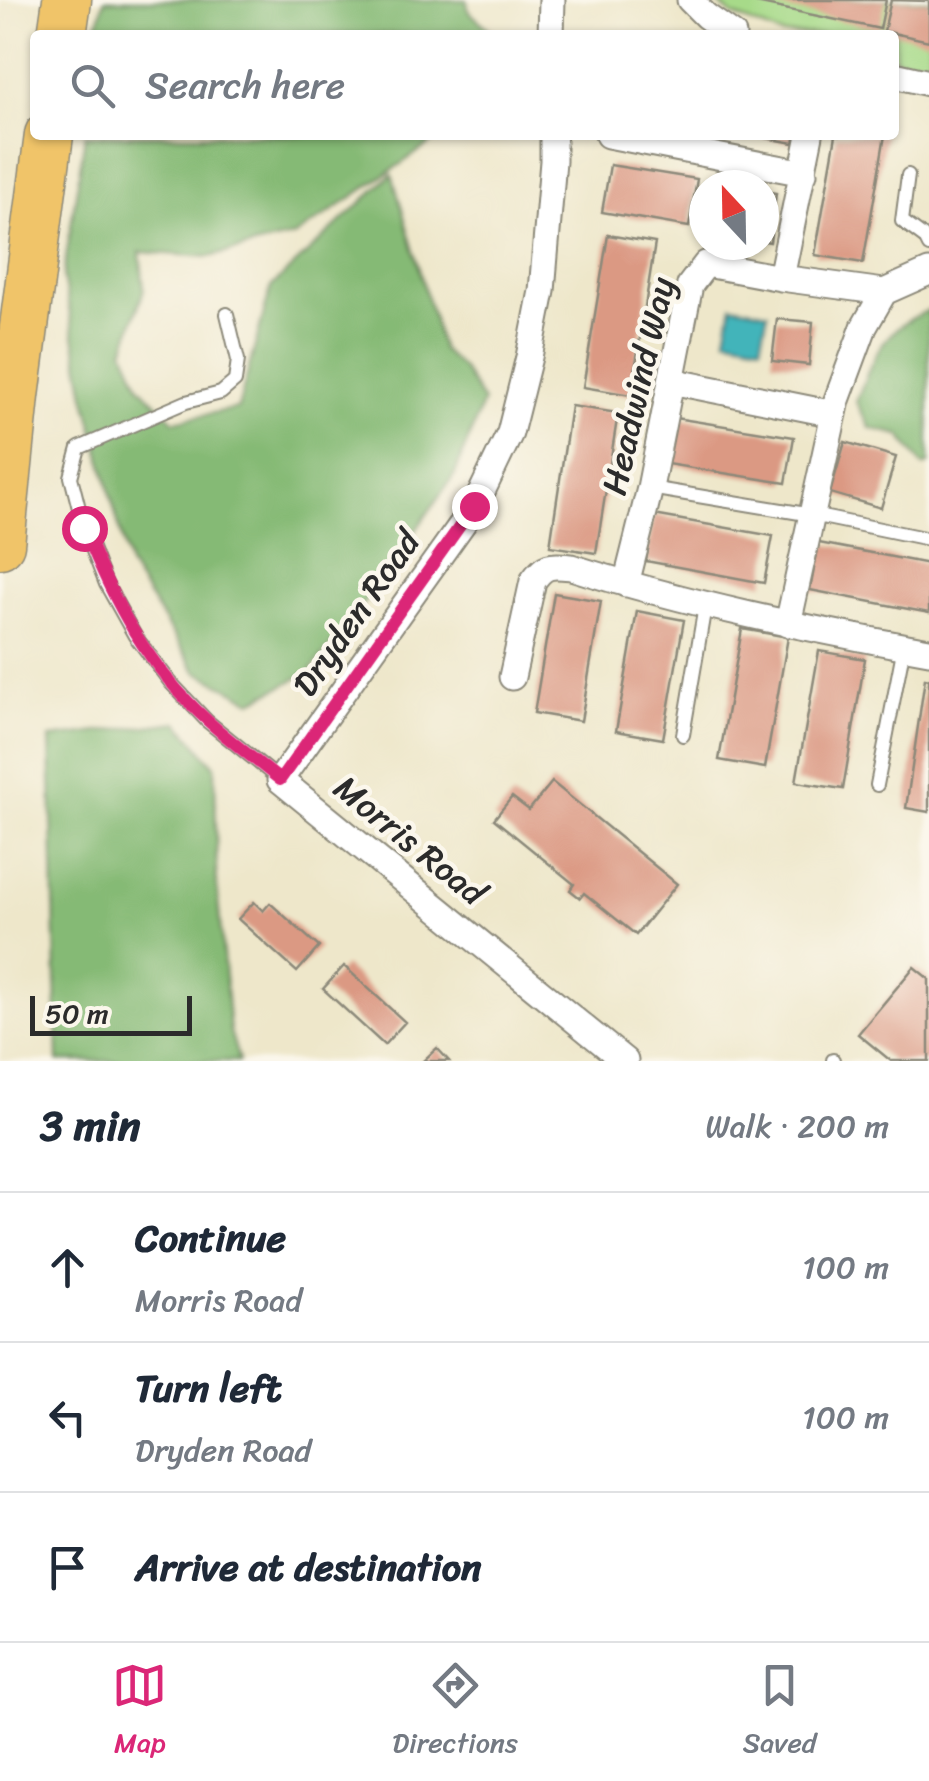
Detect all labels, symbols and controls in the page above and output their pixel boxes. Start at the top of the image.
search box [30,30,899,140]
text: Search here [145,52,345,119]
icon: search [65,58,120,113]
north arrow [689,170,779,260]
street label: Headwind Way [583,270,693,501]
route end [452,484,498,530]
route start [62,506,108,552]
street label: Dryden Road [275,514,438,710]
street label: Morris Road [319,758,502,923]
text: 50 m [45,989,109,1038]
scale bar [30,991,192,1036]
text: 3 min [40,1089,140,1163]
text: Walk · 200 m [705,1098,889,1155]
text: Continue [135,1205,286,1272]
text: 100 m [802,1239,889,1296]
icon: ahead [40,1240,95,1295]
text: Morris Road [135,1272,302,1329]
text: Turn left [135,1355,281,1422]
text: 100 m [802,1389,889,1446]
icon: left [40,1390,95,1445]
text: Dryden Road [135,1422,311,1479]
text: Arrive at destination [135,1534,482,1601]
icon: arrive [40,1540,95,1595]
tab: Map [112,1658,167,1767]
tab: Directions [392,1658,518,1767]
tab: Saved [743,1658,817,1767]

